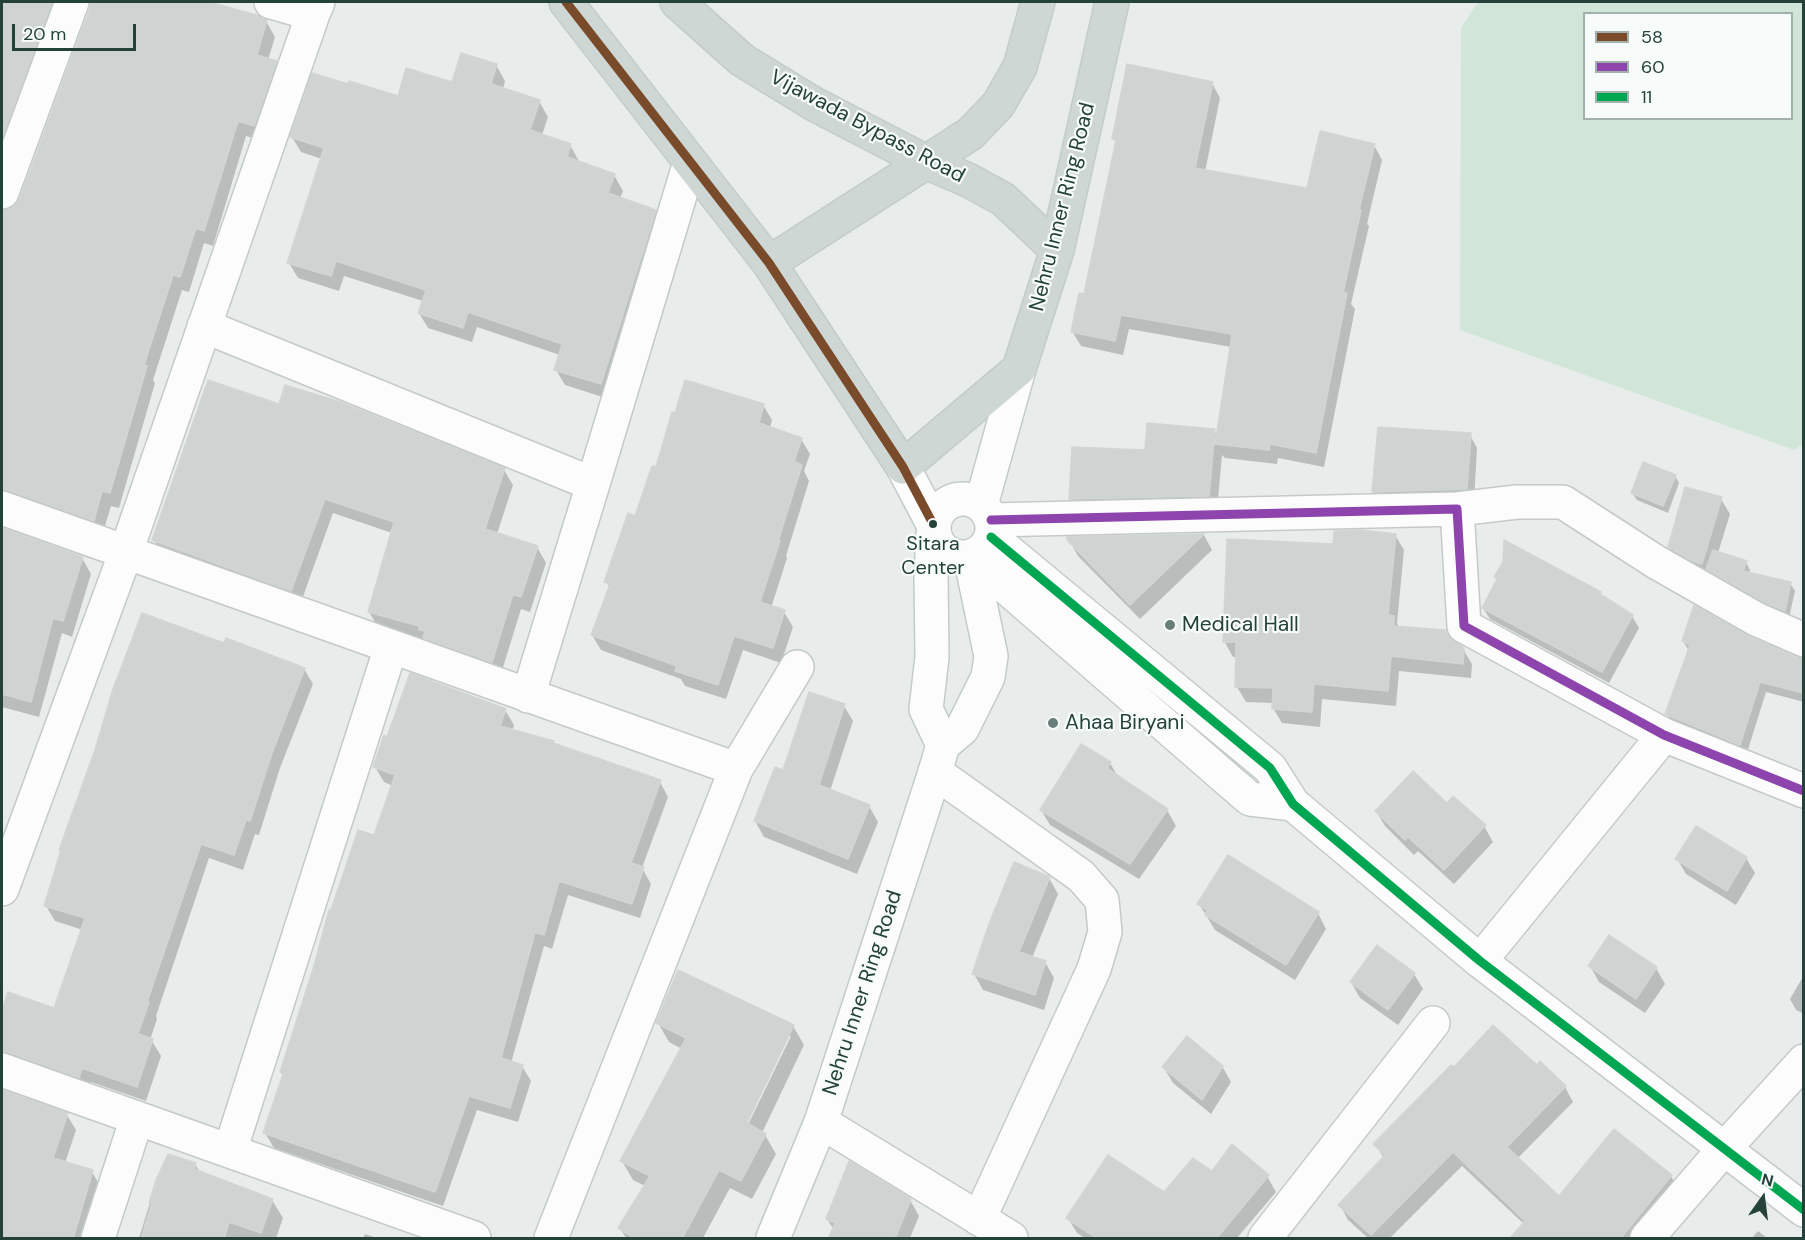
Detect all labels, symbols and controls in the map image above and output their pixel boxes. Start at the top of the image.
scale bar [15,12,140,50]
legend [1583,12,1793,120]
text: 20 m [23,22,66,46]
text: 58 [1641,25,1663,49]
text: 60 [1641,55,1665,79]
street label: Vijawada Bypass Road [765,65,969,189]
text: 11 [1641,85,1652,109]
street label: Nehru Inner Ring Road [1025,100,1101,314]
marker: Sitara Center [927,518,939,530]
place label: Sitara Center [901,533,965,580]
place label: Medical Hall [1182,612,1299,638]
marker: Medical Hall [1163,618,1177,632]
place label: Ahaa Biryani [1065,710,1184,736]
marker: Ahaa Biryani [1046,716,1060,730]
street label: Nehru Inner Ring Road [818,887,908,1099]
north arrow [1733,1168,1793,1228]
text: N [1759,1168,1776,1192]

